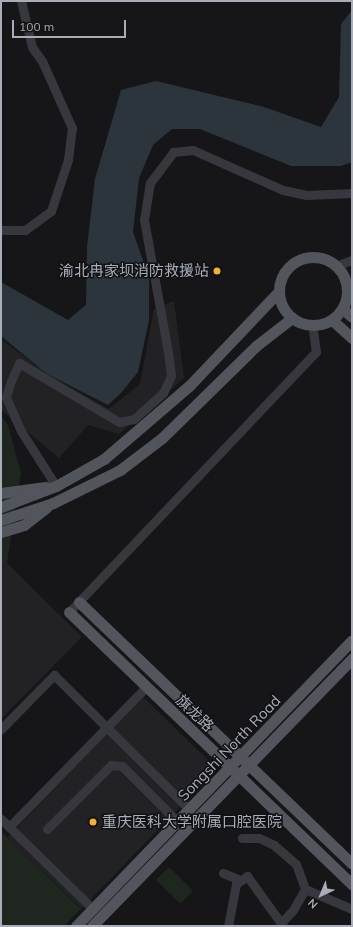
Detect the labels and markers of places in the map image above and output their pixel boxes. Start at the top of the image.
place label: 渝北冉家坝消防救援站 [59,262,209,280]
marker: 渝北冉家坝消防救援站 [212,266,222,276]
place label: 重庆医科大学附属口腔医院 [102,813,282,831]
marker: 重庆医科大学附属口腔医院 [87,816,99,828]

